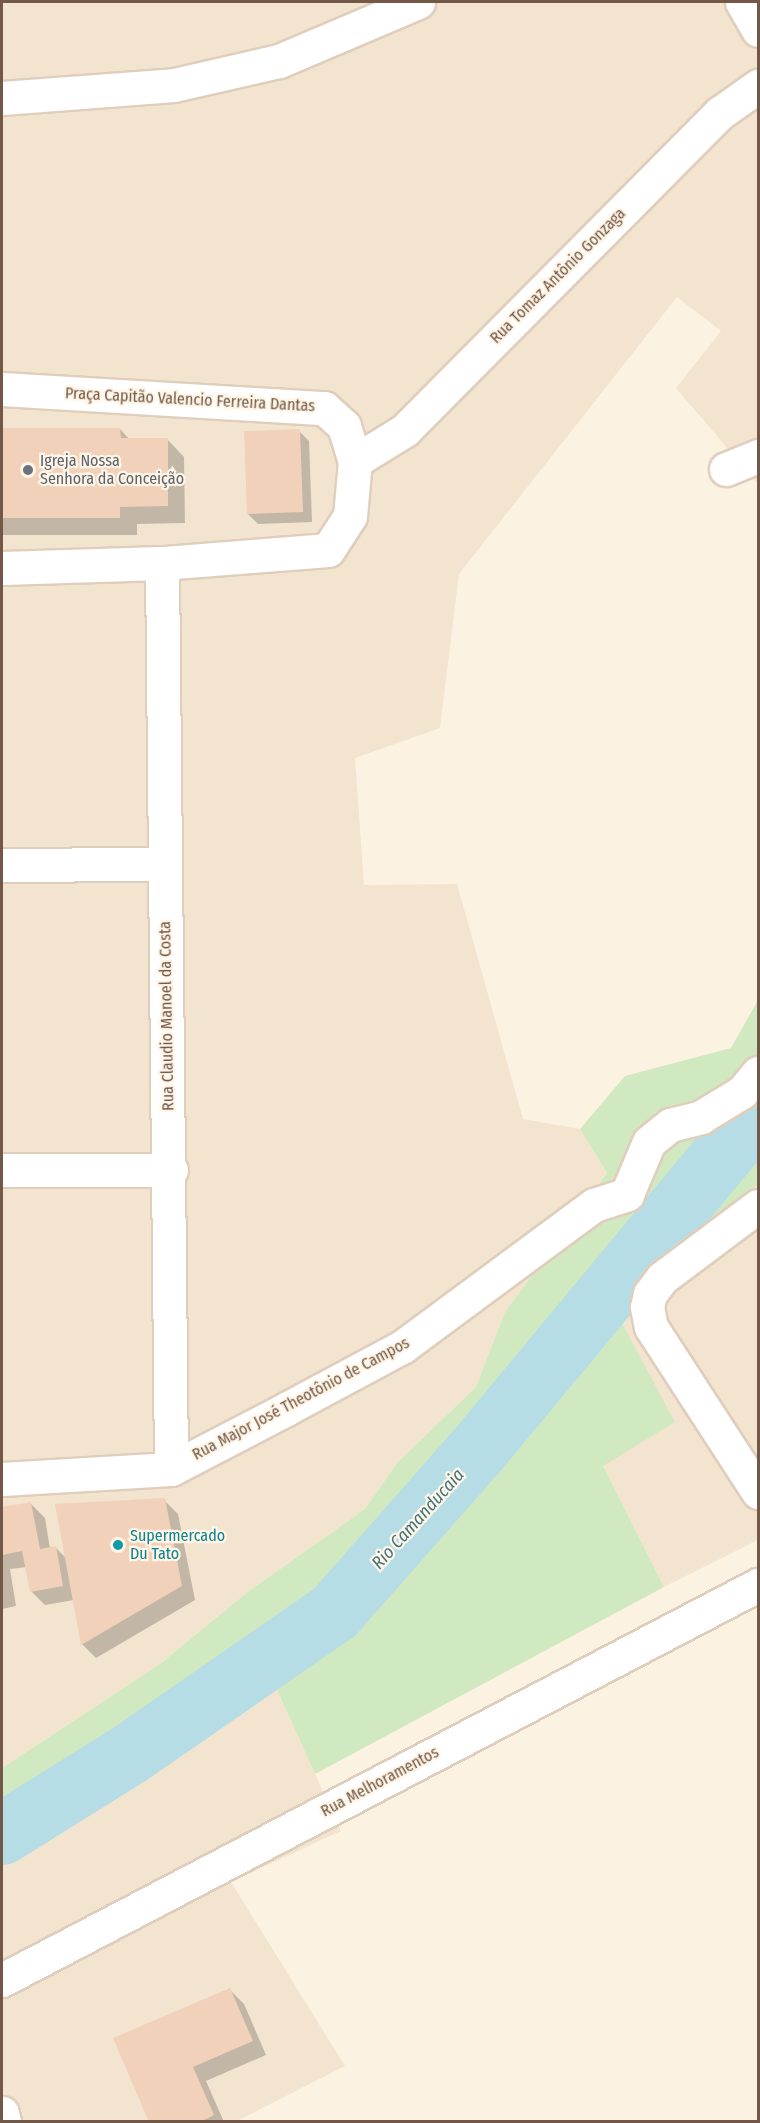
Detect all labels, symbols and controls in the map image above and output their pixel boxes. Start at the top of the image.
street label: Rua Tomaz Antônio Gonzaga [486,204,630,348]
street label: Praça Capitão Valencio Ferreira Dantas [65,384,315,416]
place label: Igreja Nossa Senhora da Conceição [40,451,184,489]
marker: Igreja Nossa Senhora da Conceição [21,463,35,477]
street label: Rua Claudio Manoel da Costa [156,921,178,1111]
street label: Rua Major José Theotônio de Campos [189,1333,413,1465]
water label: Rio Camanducaia [367,1464,469,1574]
place label: Supermercado Du Tato [130,1526,225,1564]
marker: Supermercado Du Tato [111,1538,125,1552]
street label: Rua Melhoramentos [318,1743,442,1821]

